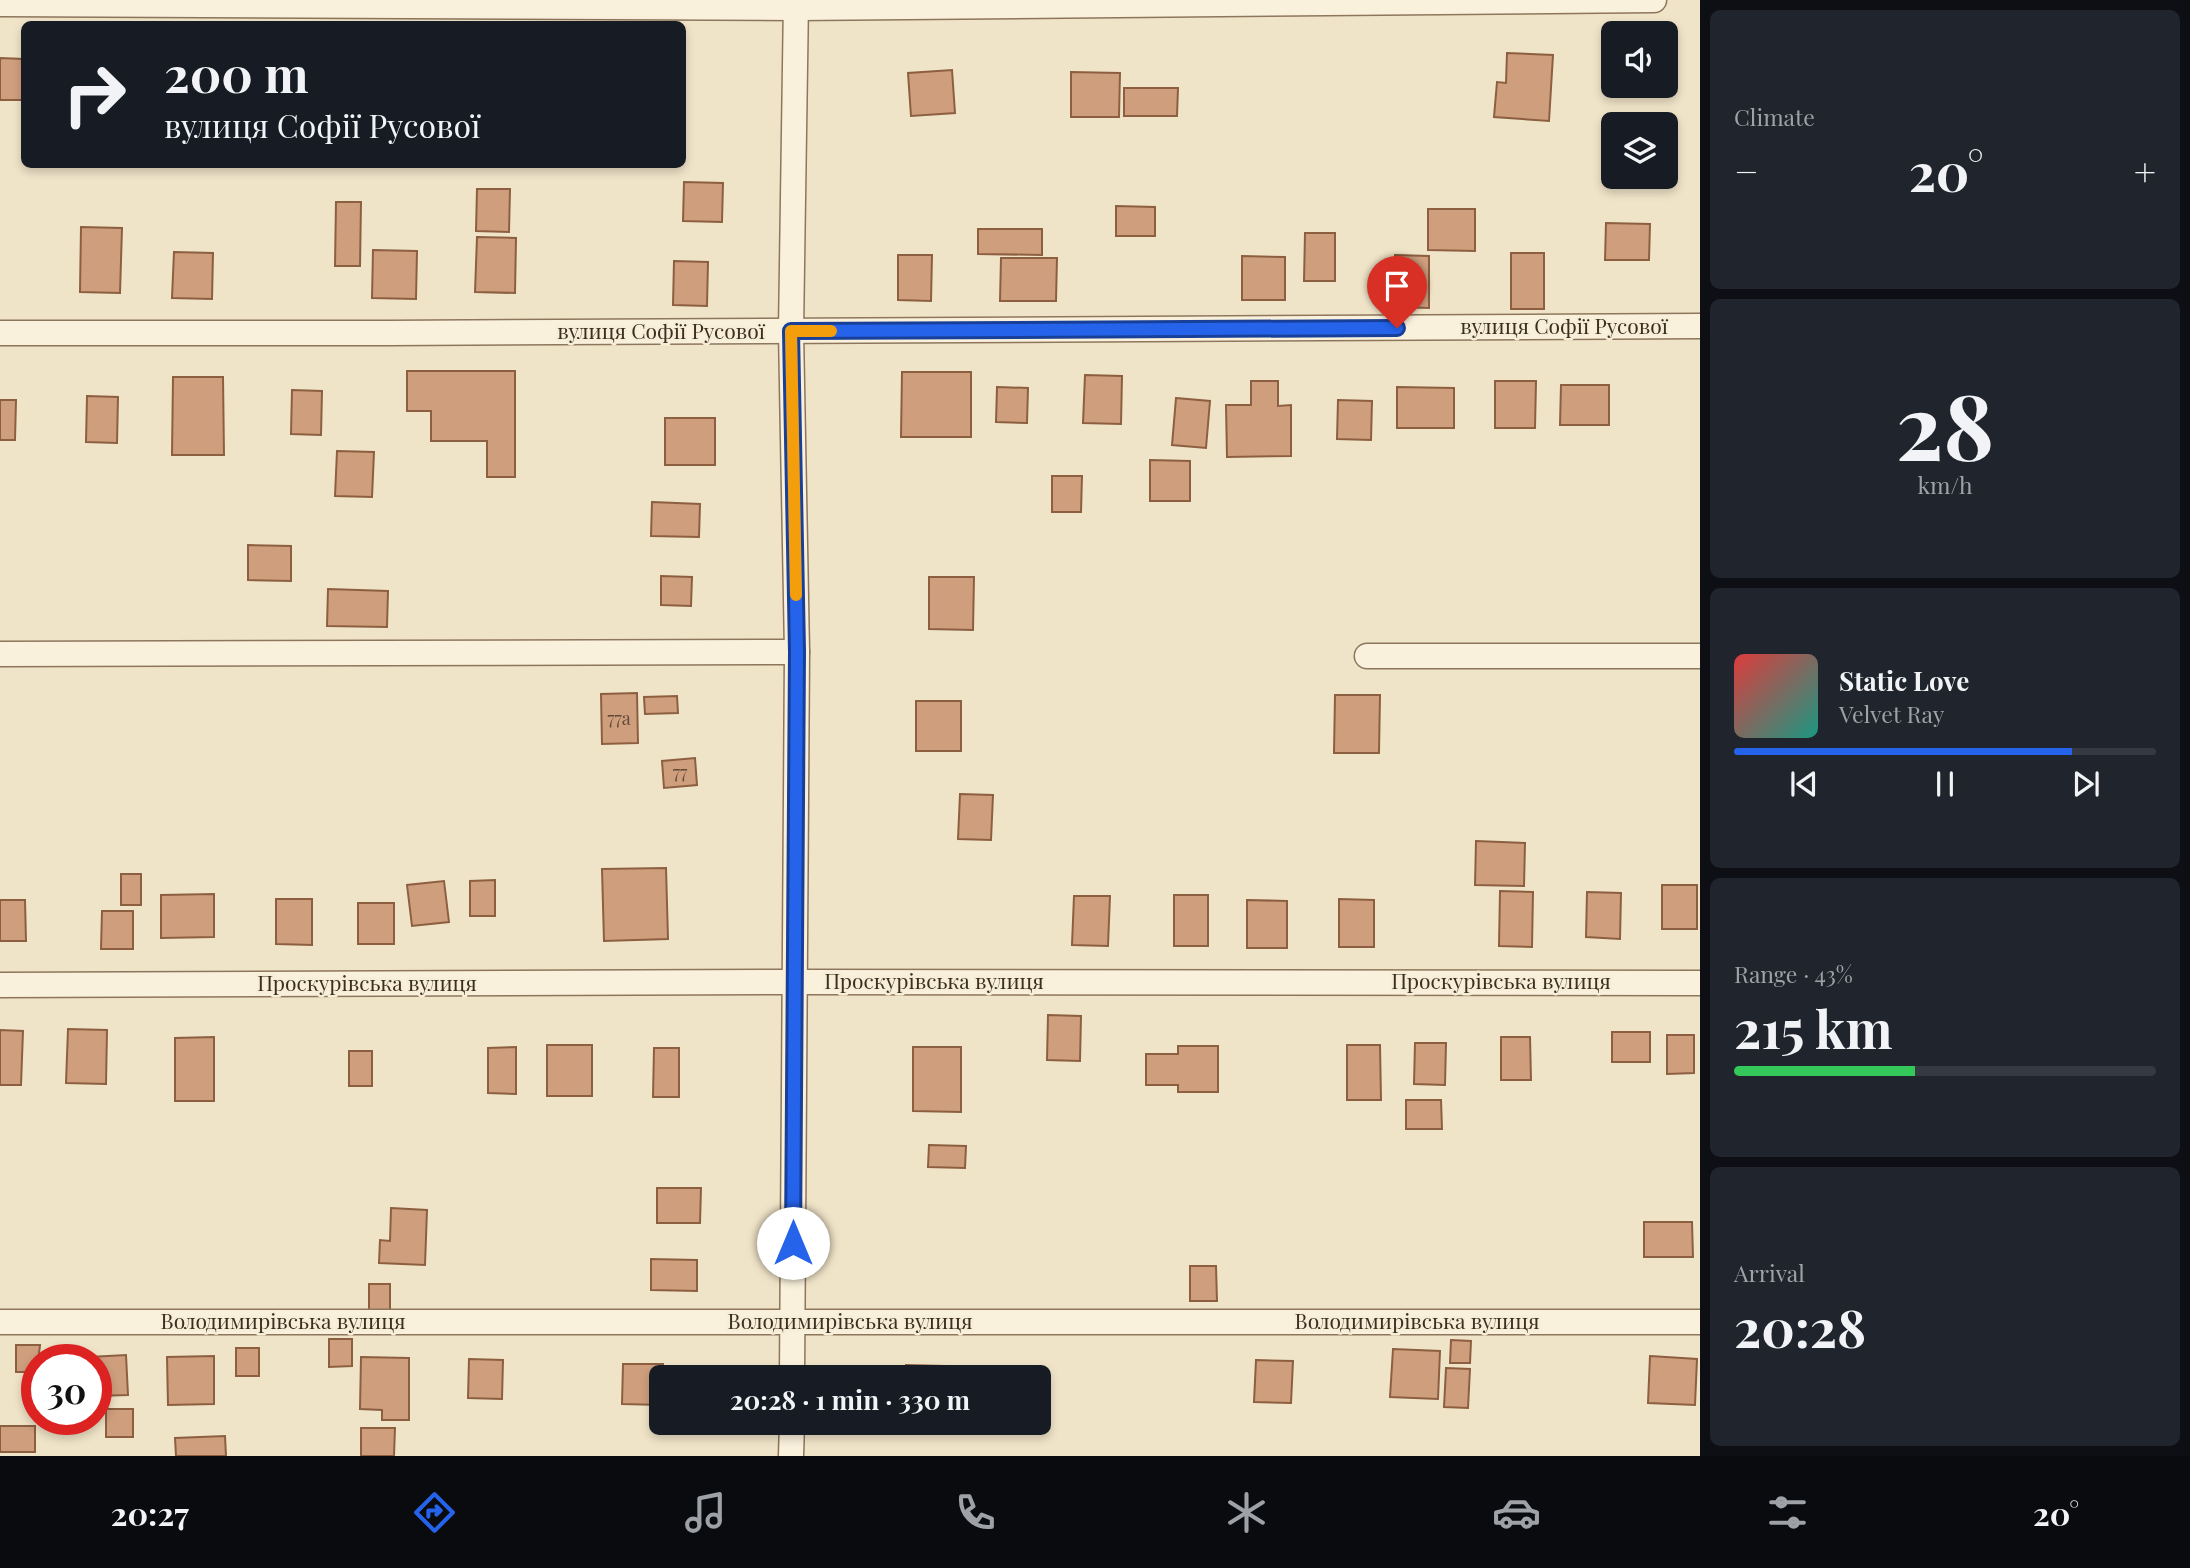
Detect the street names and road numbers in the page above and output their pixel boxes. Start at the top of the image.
street label: вулиця Софії Русової [1460,311,1669,339]
street label: вулиця Софії Русової [557,316,766,344]
street label: Проскурівська вулиця [824,966,1044,994]
street label: Проскурівська вулиця [1391,966,1611,994]
street label: Проскурівська вулиця [257,968,477,996]
street label: Володимирівська вулиця [161,1306,405,1334]
street label: Володимирівська вулиця [728,1306,972,1334]
street label: Володимирівська вулиця [1295,1306,1539,1334]

